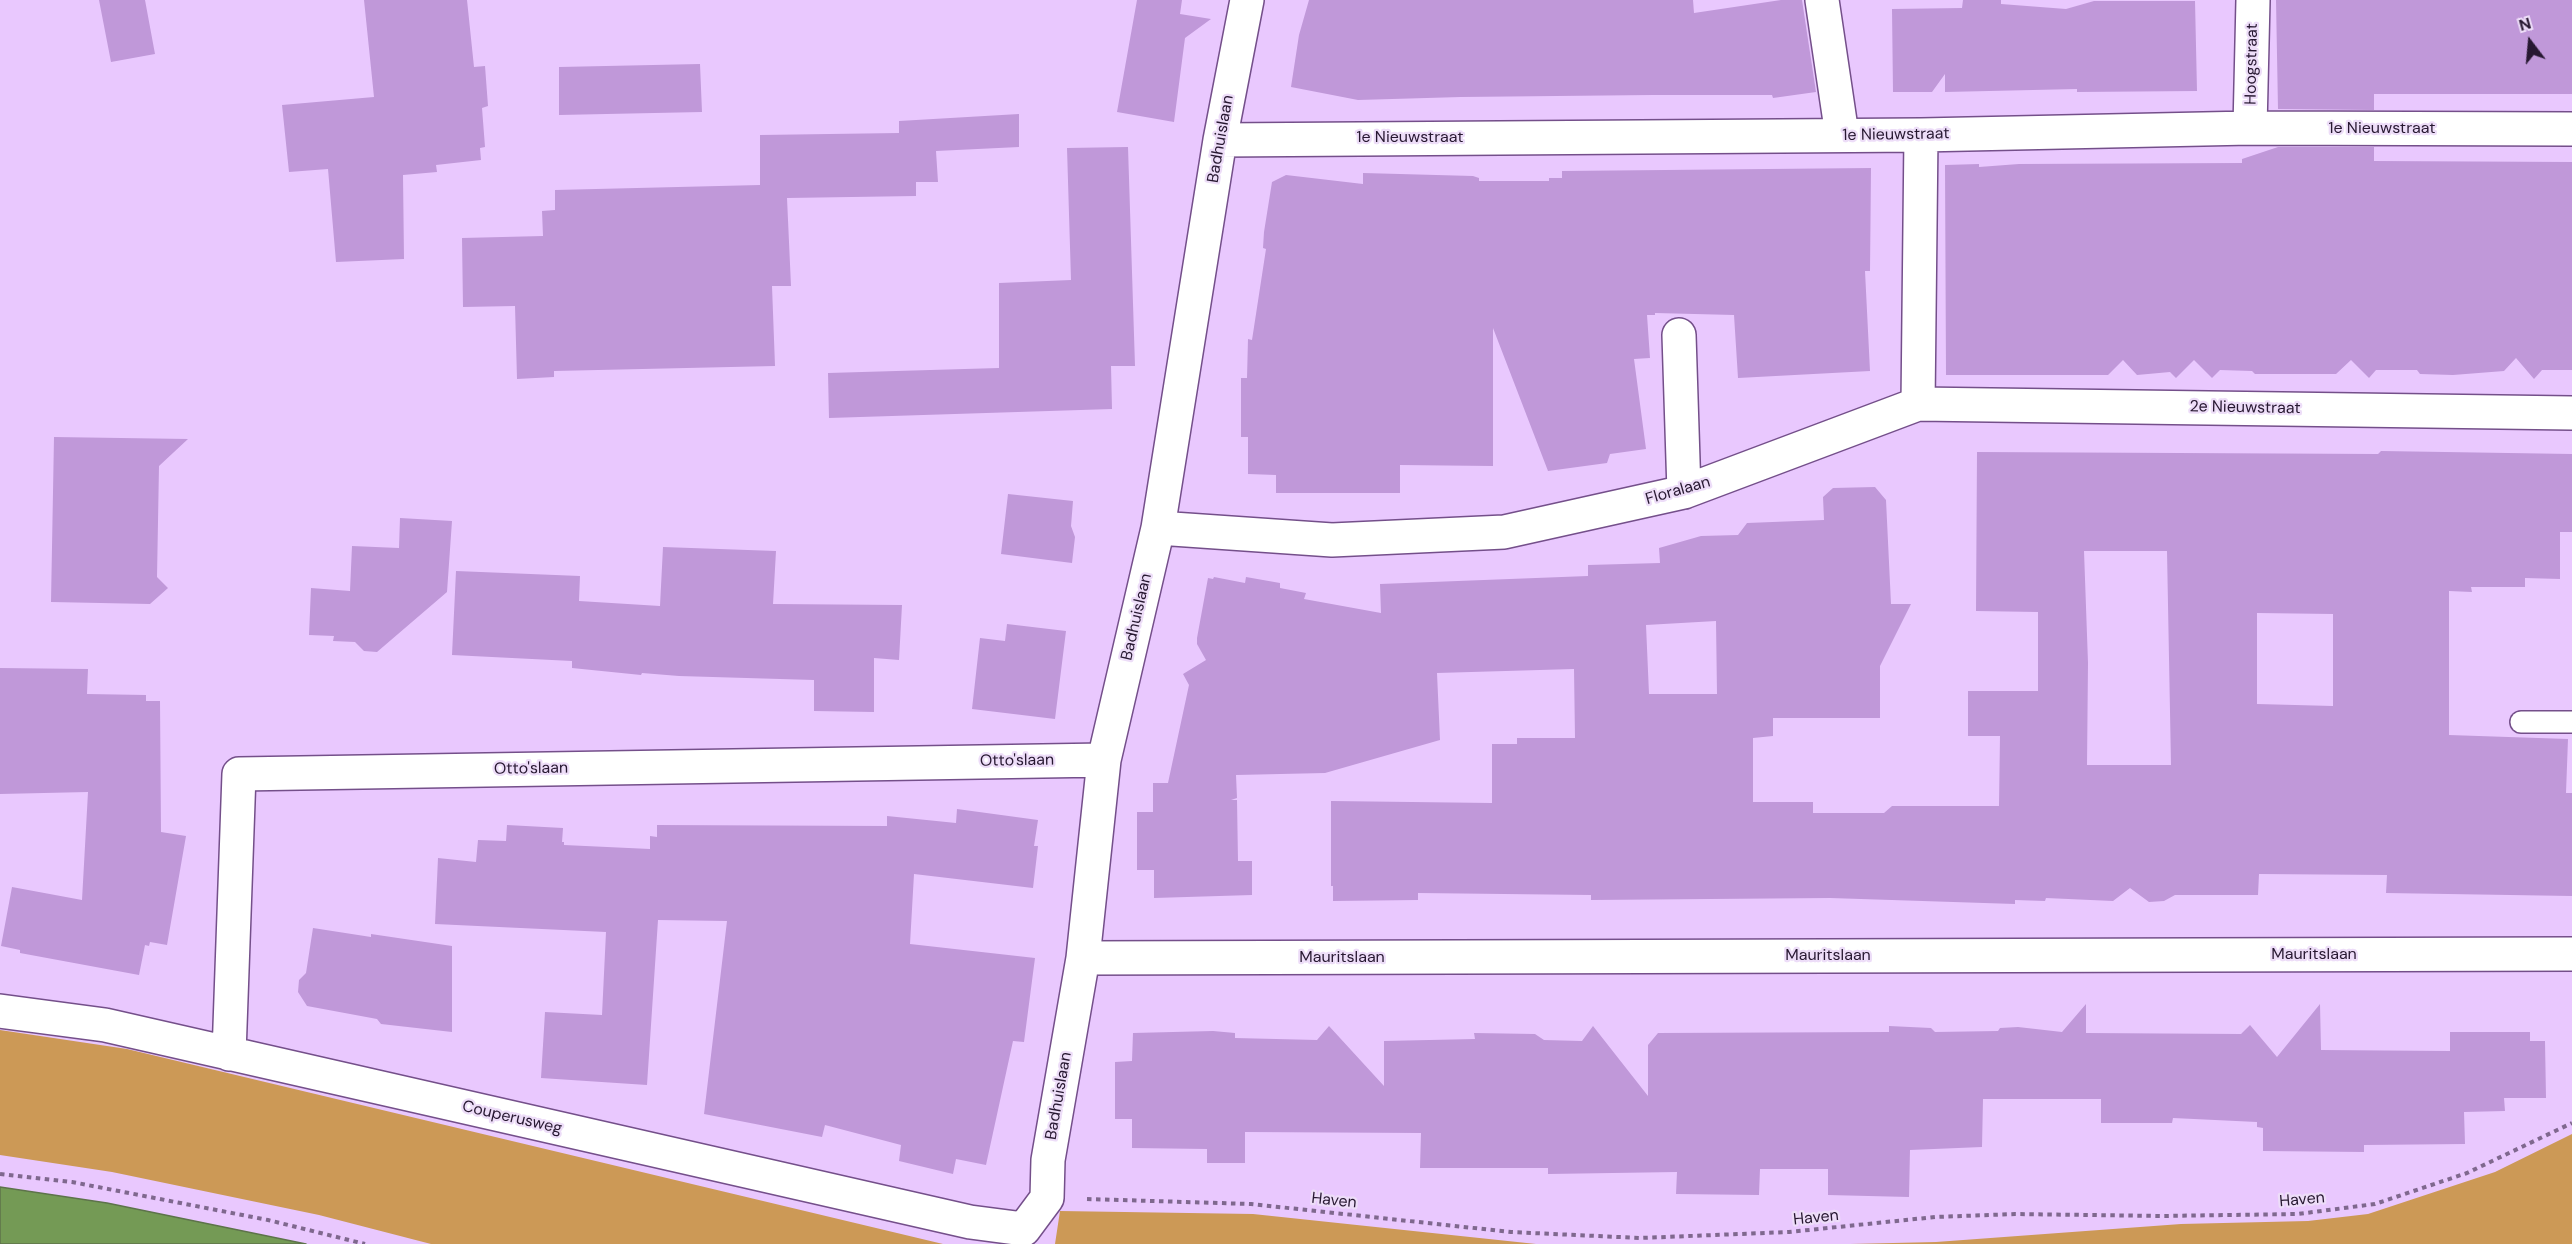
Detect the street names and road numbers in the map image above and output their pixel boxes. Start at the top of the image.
street label: Hoogstraat [2242,23,2262,105]
street label: Badhuislaan [1204,94,1238,184]
street label: 1e Nieuwstraat [2328,119,2436,139]
street label: 1e Nieuwstraat [1842,124,1950,146]
street label: 1e Nieuwstraat [1356,128,1464,148]
street label: 2e Nieuwstraat [2189,397,2301,419]
street label: Floralaan [1643,473,1713,509]
street label: Badhuislaan [1118,572,1156,662]
street label: Otto'slaan [980,751,1054,771]
street label: Otto'slaan [494,759,568,779]
street label: Mauritslaan [2271,945,2357,965]
street label: Mauritslaan [1785,946,1871,966]
street label: Mauritslaan [1299,948,1385,968]
street label: Badhuislaan [1042,1051,1076,1141]
street label: Couperusweg [460,1097,564,1139]
street label: Haven [2278,1188,2326,1212]
street label: Haven [1310,1189,1358,1213]
street label: Haven [1792,1206,1840,1230]

